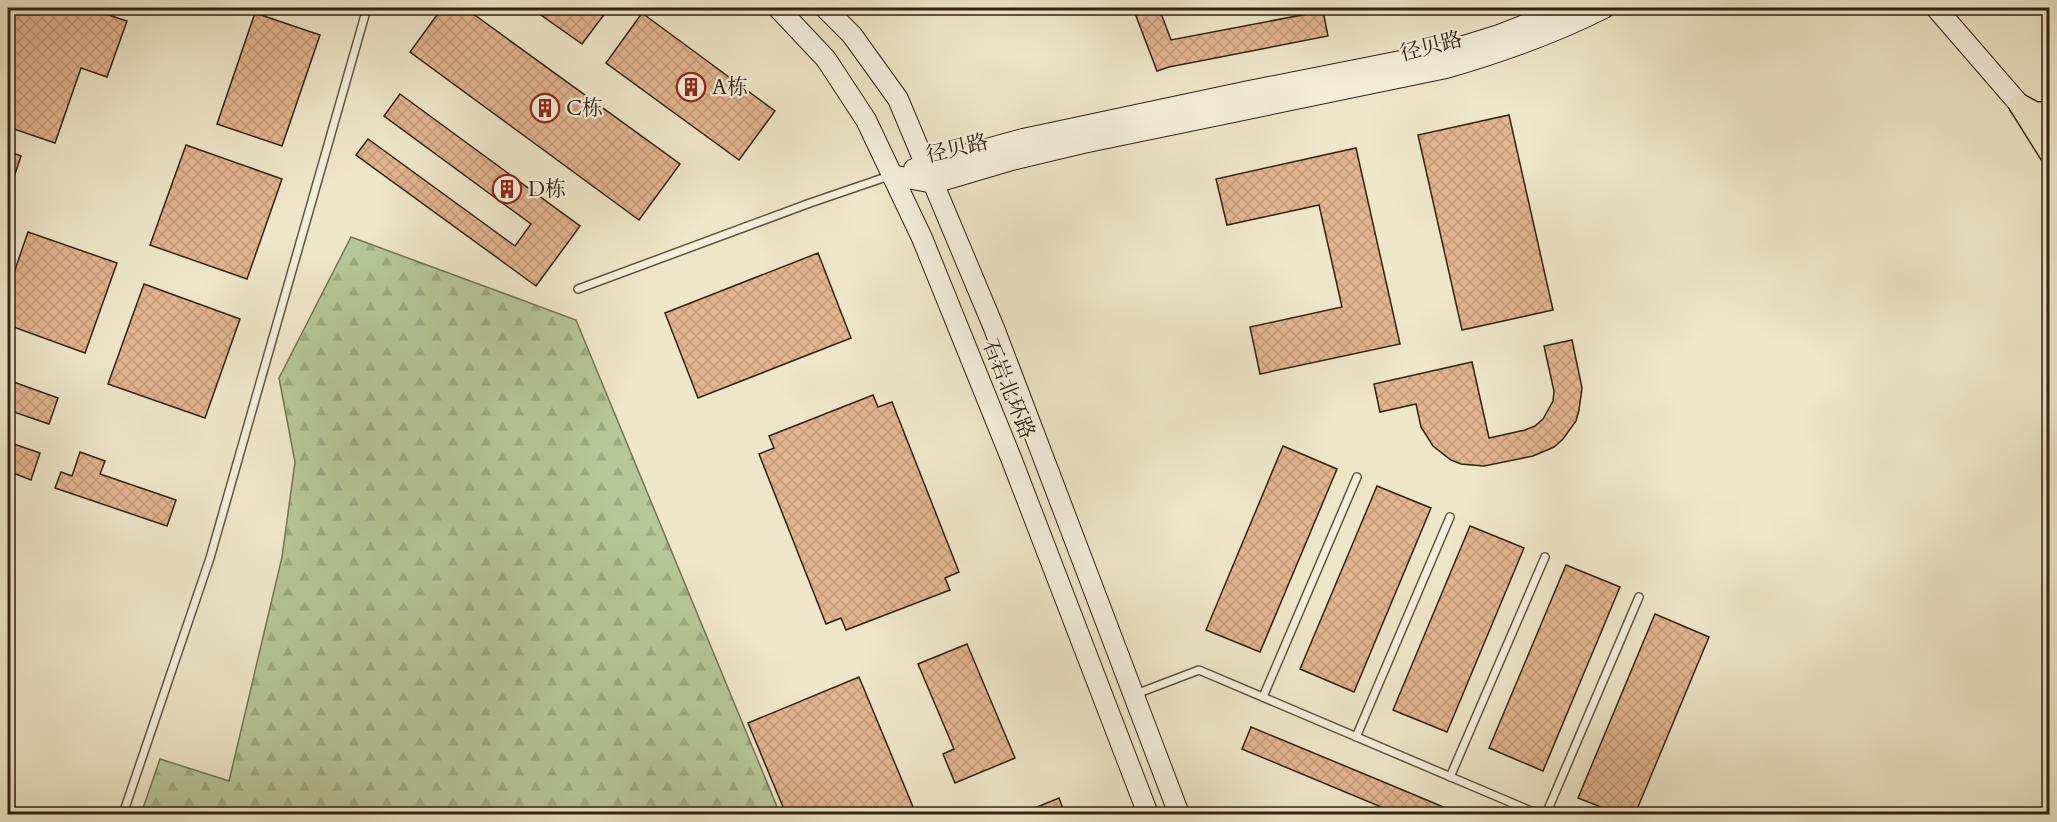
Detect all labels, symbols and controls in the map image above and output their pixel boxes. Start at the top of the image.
street label: 径贝路 [1397,25,1465,68]
building icon: A栋 [675,71,707,103]
place label: A栋 [712,73,748,102]
building icon: C栋 [529,92,561,124]
place label: C栋 [566,94,603,123]
street label: 径贝路 [923,127,991,170]
building icon: D栋 [491,173,523,205]
place label: D栋 [528,175,566,204]
street label: 石岩北环路 [975,335,1042,443]

